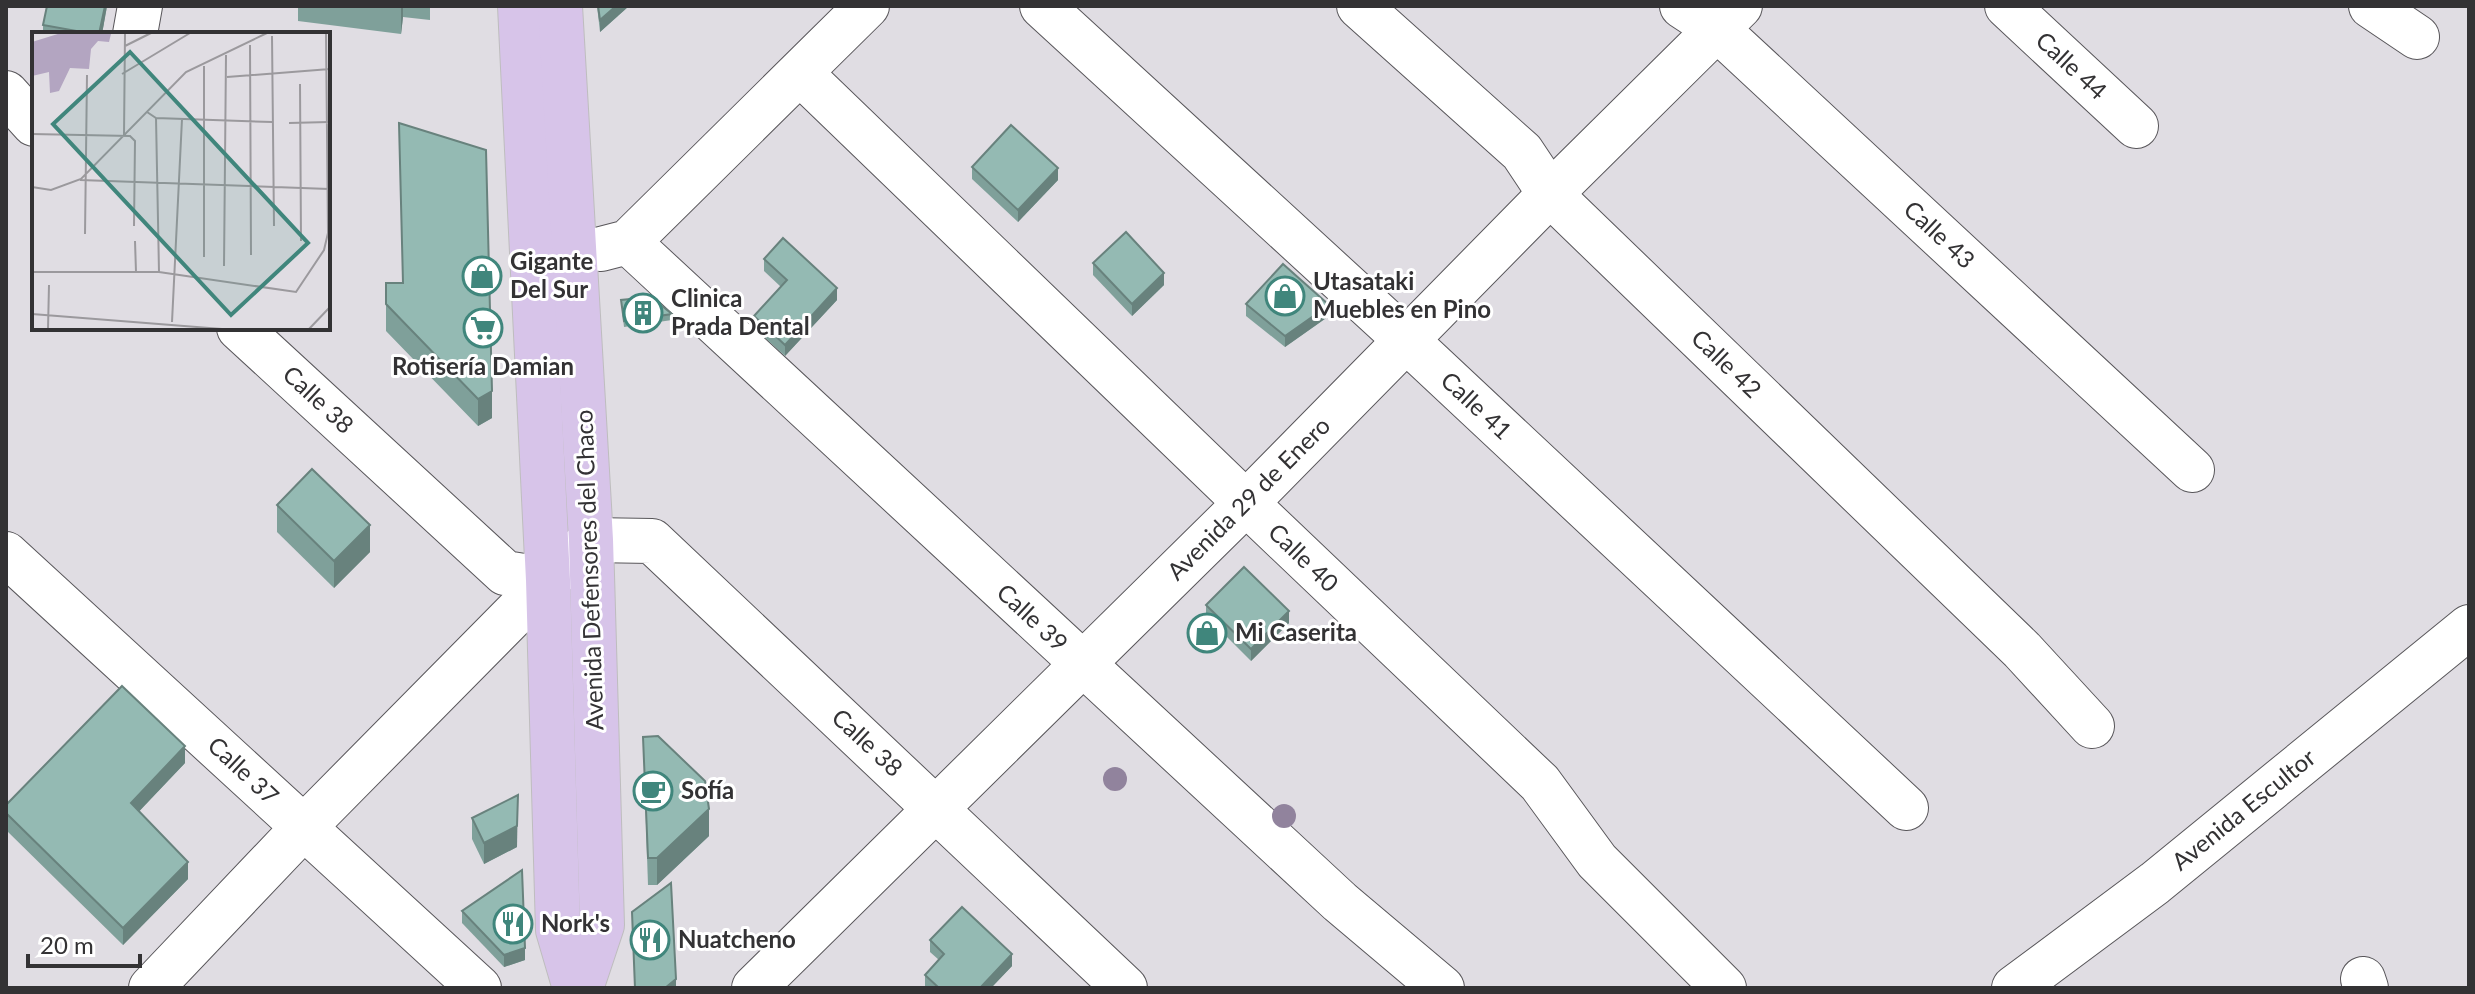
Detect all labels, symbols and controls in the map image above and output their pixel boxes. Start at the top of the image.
street label: Calle 44 [2031,25,2113,105]
inset map [32,32,330,330]
street label: Calle 43 [1899,194,1981,274]
place label: Gigante Del Sur [510,246,594,303]
shop icon: Gigante Del Sur [461,255,503,297]
place label: Utasataki Muebles en Pino [1313,266,1491,323]
shop icon: Utasataki Muebles en Pino [1264,275,1306,317]
place label: Clinica Prada Dental [671,283,810,340]
building icon: Clinica Prada Dental [622,292,664,334]
supermarket icon: Rotisería Damian [462,307,504,349]
street label: Calle 42 [1686,323,1768,403]
place label: Rotisería Damian [392,351,574,380]
street label: Calle 38 [278,359,360,439]
street label: Calle 41 [1436,365,1518,445]
street label: Avenida Defensores del Chaco [568,409,609,731]
street label: Avenida 29 de Enero [1160,410,1335,585]
street label: Calle 40 [1263,517,1345,597]
street label: Calle 39 [992,577,1074,657]
shop icon: Mi Caserita [1186,612,1228,654]
place label: Mi Caserita [1235,617,1357,646]
street label: Calle 38 [827,702,909,782]
street label: Calle 37 [203,730,285,810]
street label: Avenida Escultor [2165,742,2321,876]
cafe icon: Sofía [632,770,674,812]
place label: Sofía [681,775,734,804]
restaurant icon: Nork's [492,903,534,945]
place label: Nork's [541,908,610,937]
scale bar [28,918,140,968]
restaurant icon: Nuatcheno [629,919,671,961]
place label: Nuatcheno [678,924,796,953]
text: 20 m [40,930,94,959]

